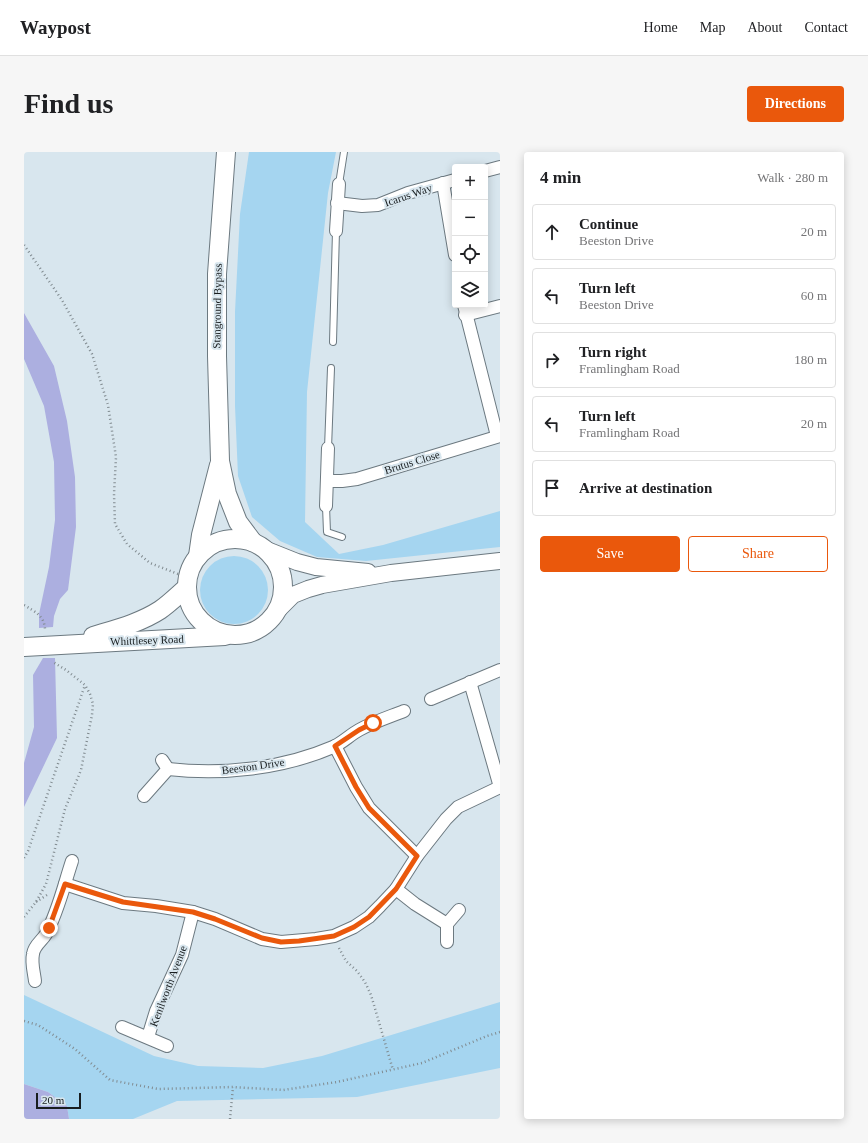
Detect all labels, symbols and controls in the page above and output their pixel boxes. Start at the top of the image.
text: Waypost [20,17,91,38]
text: Home [644,20,678,35]
text: Map [700,20,725,35]
text: About [747,20,782,35]
text: Contact [804,20,848,35]
button: Directions [747,86,844,122]
text: Find us [24,88,114,119]
map controls [452,164,488,308]
button: + [452,164,488,200]
text: 4 min [540,168,581,187]
text: Walk · 280 m [757,170,828,185]
street label: Icarus Way [383,181,434,209]
button: − [452,200,488,236]
text: Continue [579,216,638,232]
icon: ahead [541,221,563,243]
text: 20 m [801,224,827,239]
text: Beeston Drive [579,233,654,248]
button: locate [452,236,488,272]
street label: Stanground Bypass [210,263,224,349]
button: layers [452,272,488,308]
text: Turn left [579,280,636,296]
icon: left [541,285,563,307]
text: 60 m [801,288,827,303]
text: Beeston Drive [579,297,654,312]
text: Turn right [579,344,646,360]
icon: right [541,349,563,371]
text: 180 m [794,352,827,367]
text: Framlingham Road [579,361,680,376]
text: Turn left [579,408,636,424]
icon: left [541,413,563,435]
text: 20 m [801,416,827,431]
text: Framlingham Road [579,425,680,440]
street label: Brutus Close [383,448,441,476]
icon: arrive [541,477,563,499]
text: Arrive at destination [579,480,712,496]
button: Save [540,536,680,572]
button: Share [688,536,828,572]
street label: Whittlesey Road [110,633,184,647]
route start [364,714,382,732]
street label: Beeston Drive [221,756,285,776]
route end [40,919,58,937]
street label: Kenilworth Avenue [147,944,189,1028]
scale bar [36,1091,81,1110]
text: 20 m [42,1094,64,1106]

